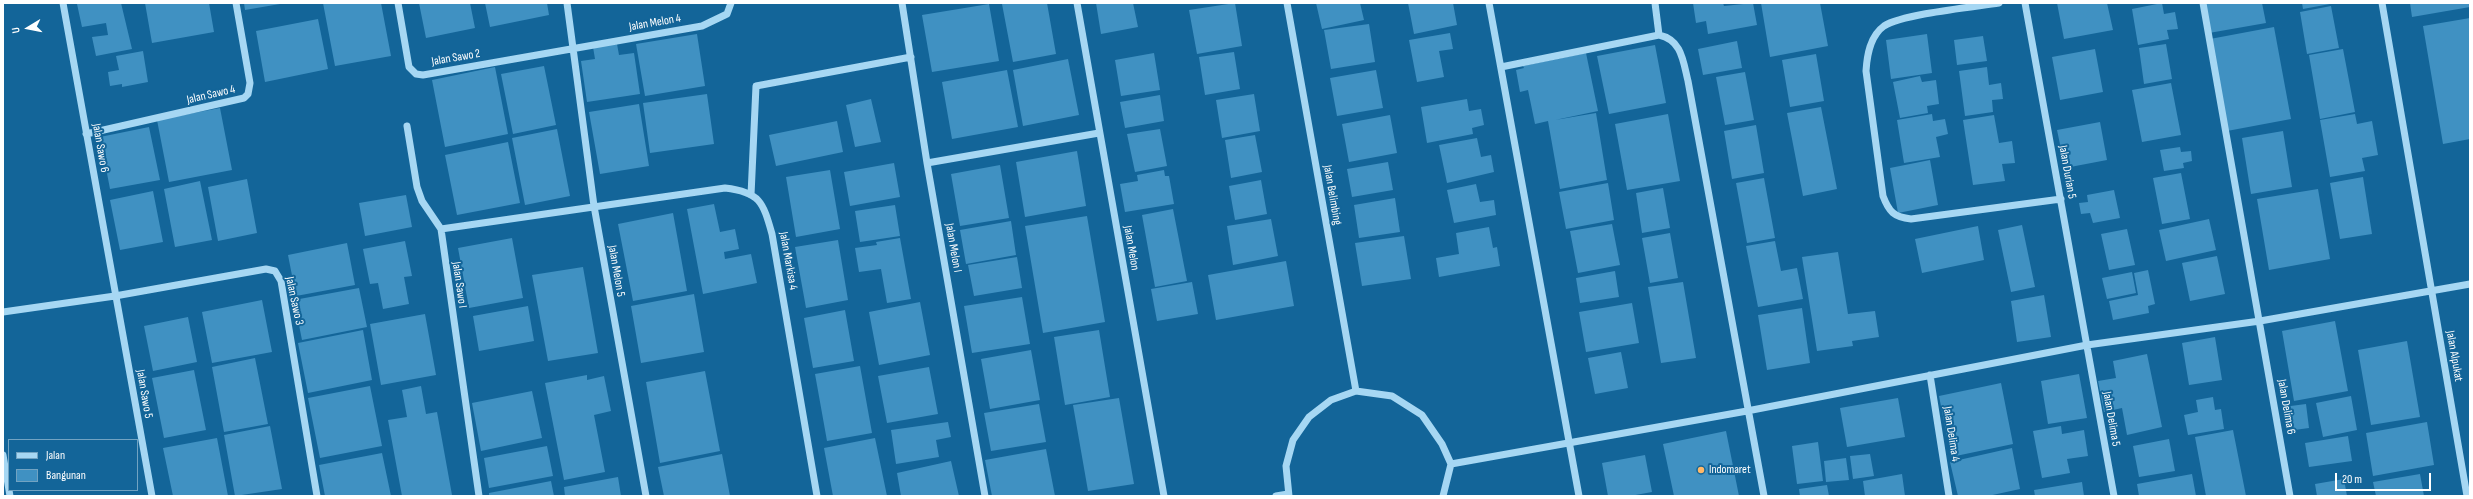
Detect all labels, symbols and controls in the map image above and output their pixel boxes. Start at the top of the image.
north arrow [8,8,48,48]
street label: Jalan Melon 4 [628,11,682,35]
text: U [9,26,23,34]
street label: Jalan Sawo 2 [431,47,481,69]
street label: Jalan Sawo 4 [185,82,237,108]
street label: Jalan Sawo 6 [89,122,111,174]
street label: Jalan Durian 5 [2055,144,2079,200]
street label: Jalan Belimbing [1320,164,1344,226]
street label: Jalan Melon I [942,222,964,274]
street label: Jalan Melon [1120,224,1142,272]
street label: Jalan Markisa 4 [776,231,800,291]
street label: Jalan Melon 5 [604,244,628,298]
street label: Jalan Sawo I [449,261,469,309]
street label: Jalan Sawo 3 [282,275,306,327]
street label: Jalan Alpukat [2442,329,2466,383]
street label: Jalan Sawo 5 [133,369,155,419]
street label: Jalan Delima 6 [2274,378,2298,436]
street label: Jalan Delima 5 [2099,390,2123,448]
street label: Jalan Delima 4 [1940,405,1962,463]
legend [8,439,138,491]
text: Jalan [46,448,65,463]
place label: Indomaret [1709,463,1751,477]
marker: Indomaret [1696,465,1706,475]
scale bar [2337,465,2433,491]
text: Bangunan [46,468,86,483]
text: 20 m [2342,472,2362,487]

